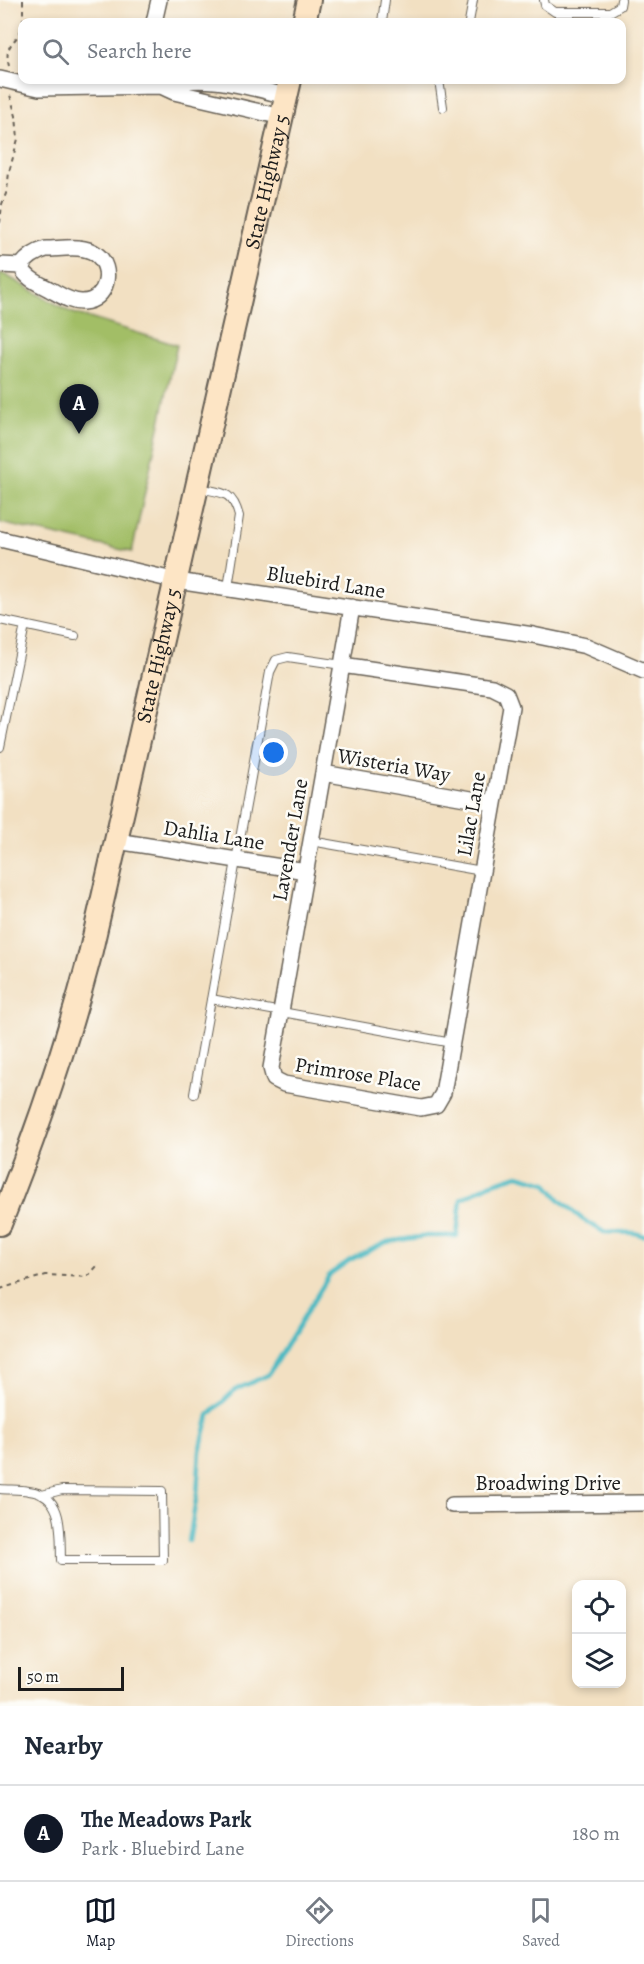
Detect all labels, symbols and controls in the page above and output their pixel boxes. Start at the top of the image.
search box [18,18,626,84]
icon: search [39,35,72,68]
text: Search here [87,36,192,66]
street label: State Highway 5 [238,112,296,252]
pin: A [60,384,98,434]
street label: Bluebird Lane [265,559,387,605]
street label: State Highway 5 [129,585,187,726]
your location [259,738,288,767]
street label: Wisteria Way [334,741,453,789]
street label: Lilac Lane [450,769,492,859]
street label: Lavender Lane [265,776,315,904]
street label: Dahlia Lane [161,813,267,857]
street label: Primrose Place [293,1050,423,1098]
street label: Broadwing Drive [475,1469,621,1497]
map controls [572,1580,626,1688]
button: locate [572,1580,626,1634]
button: layers [572,1634,626,1688]
scale bar [18,1664,124,1692]
text: 50 m [27,1666,59,1688]
text: Nearby [24,1728,103,1763]
text: The Meadows Park [81,1805,251,1835]
text: A [37,1820,50,1847]
text: 180 m [572,1820,620,1847]
text: Park · Bluebird Lane [81,1835,244,1862]
tab: Map [84,1894,117,1952]
tab: Directions [285,1894,354,1952]
tab: Saved [522,1894,560,1952]

